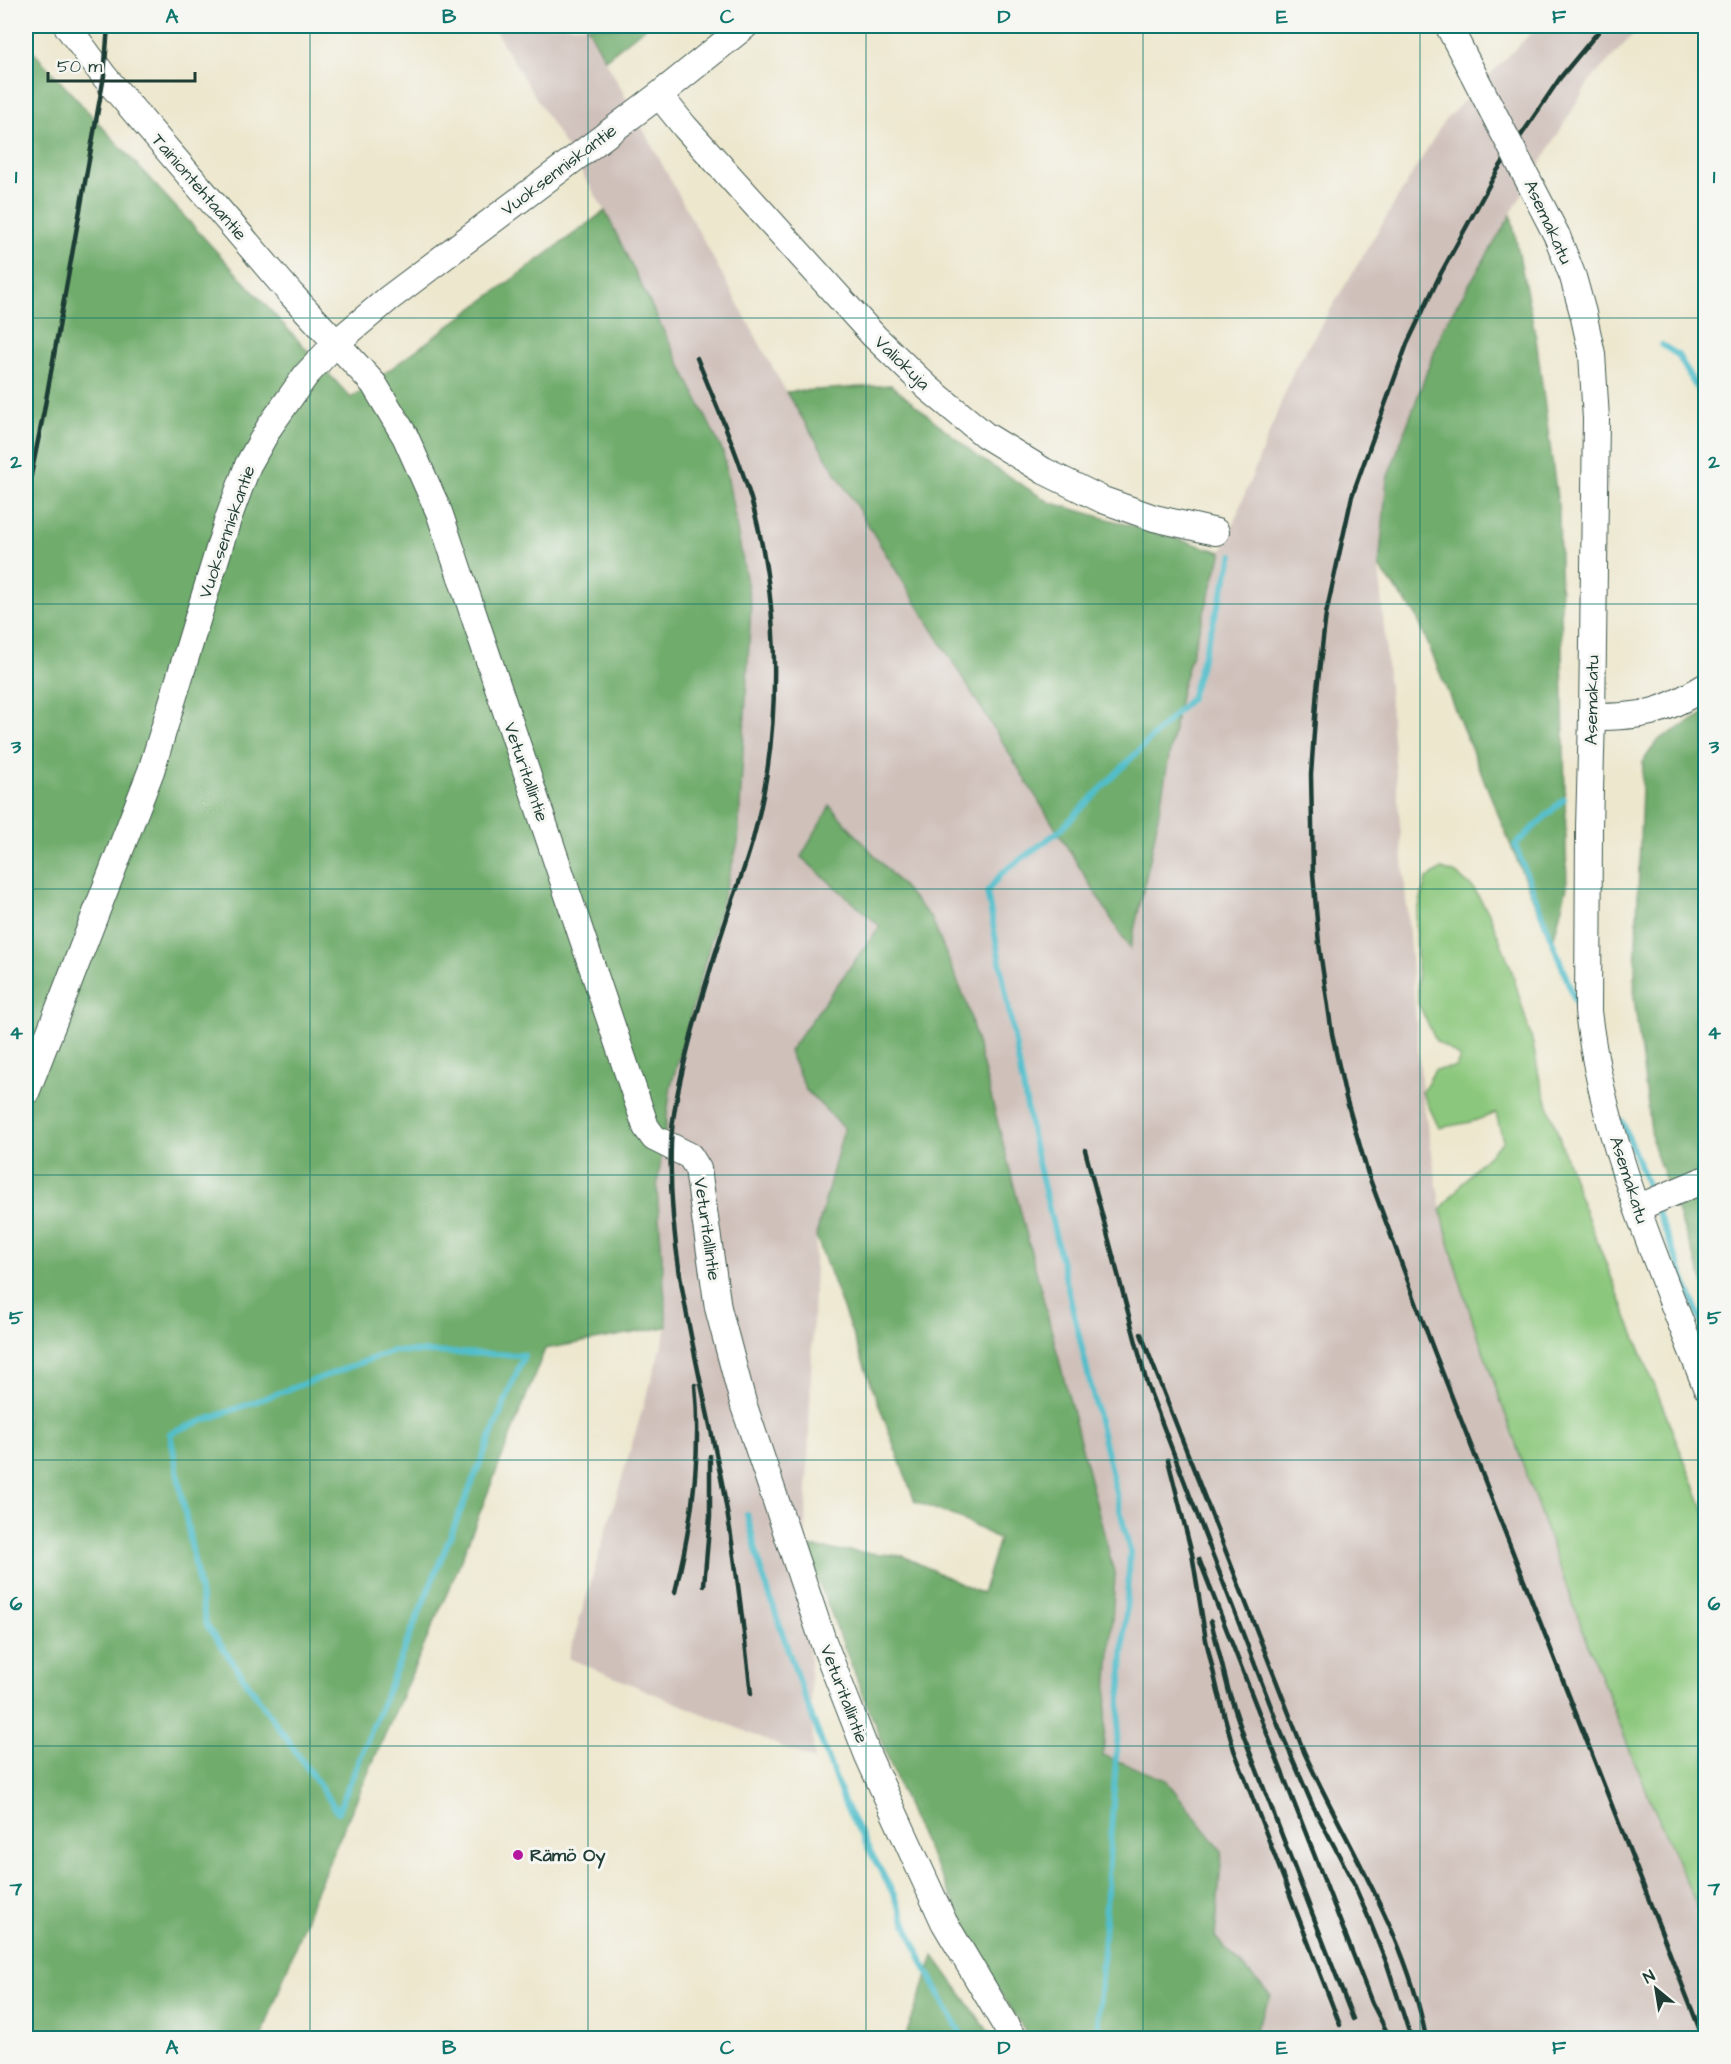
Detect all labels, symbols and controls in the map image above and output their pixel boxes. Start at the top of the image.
text: A [166,3,179,31]
text: B [442,3,457,31]
text: C [720,3,735,31]
text: D [998,3,1011,31]
text: E [1276,3,1288,31]
text: F [1552,3,1567,31]
scale bar [48,45,195,83]
text: 50 m [57,54,102,79]
street label: Vuoksenniskantie [496,118,622,222]
street label: Tainiontehtaantie [146,128,253,246]
text: 1 [15,163,18,191]
text: 1 [1713,163,1716,191]
street label: Asemakatu [1518,176,1578,268]
street label: Valiokuja [869,330,935,396]
text: 2 [9,448,22,476]
text: 2 [1707,448,1720,476]
street label: Vuoksenniskantie [193,462,262,602]
street label: Asemakatu [1579,655,1605,745]
street label: Veturitallintie [497,719,555,825]
text: 3 [10,733,22,761]
text: 3 [1708,733,1720,761]
text: 4 [9,1019,23,1047]
text: 4 [1707,1019,1721,1047]
street label: Asemakatu [1603,1133,1655,1227]
street label: Veturitallintie [687,1176,727,1282]
text: 5 [9,1304,24,1332]
text: 5 [1707,1304,1722,1332]
text: 6 [10,1590,23,1618]
text: 6 [1708,1590,1721,1618]
street label: Veturitallintie [814,1641,874,1747]
place label: Rämö Oy [530,1843,605,1869]
marker: Rämö Oy [511,1848,525,1862]
text: 7 [9,1875,23,1903]
text: 7 [1707,1875,1721,1903]
north arrow [1626,1959,1686,2019]
text: N [1639,1965,1659,1989]
text: A [166,2034,179,2062]
text: B [442,2034,457,2062]
text: C [720,2034,735,2062]
text: D [998,2034,1011,2062]
text: E [1276,2034,1288,2062]
text: F [1552,2034,1567,2062]

